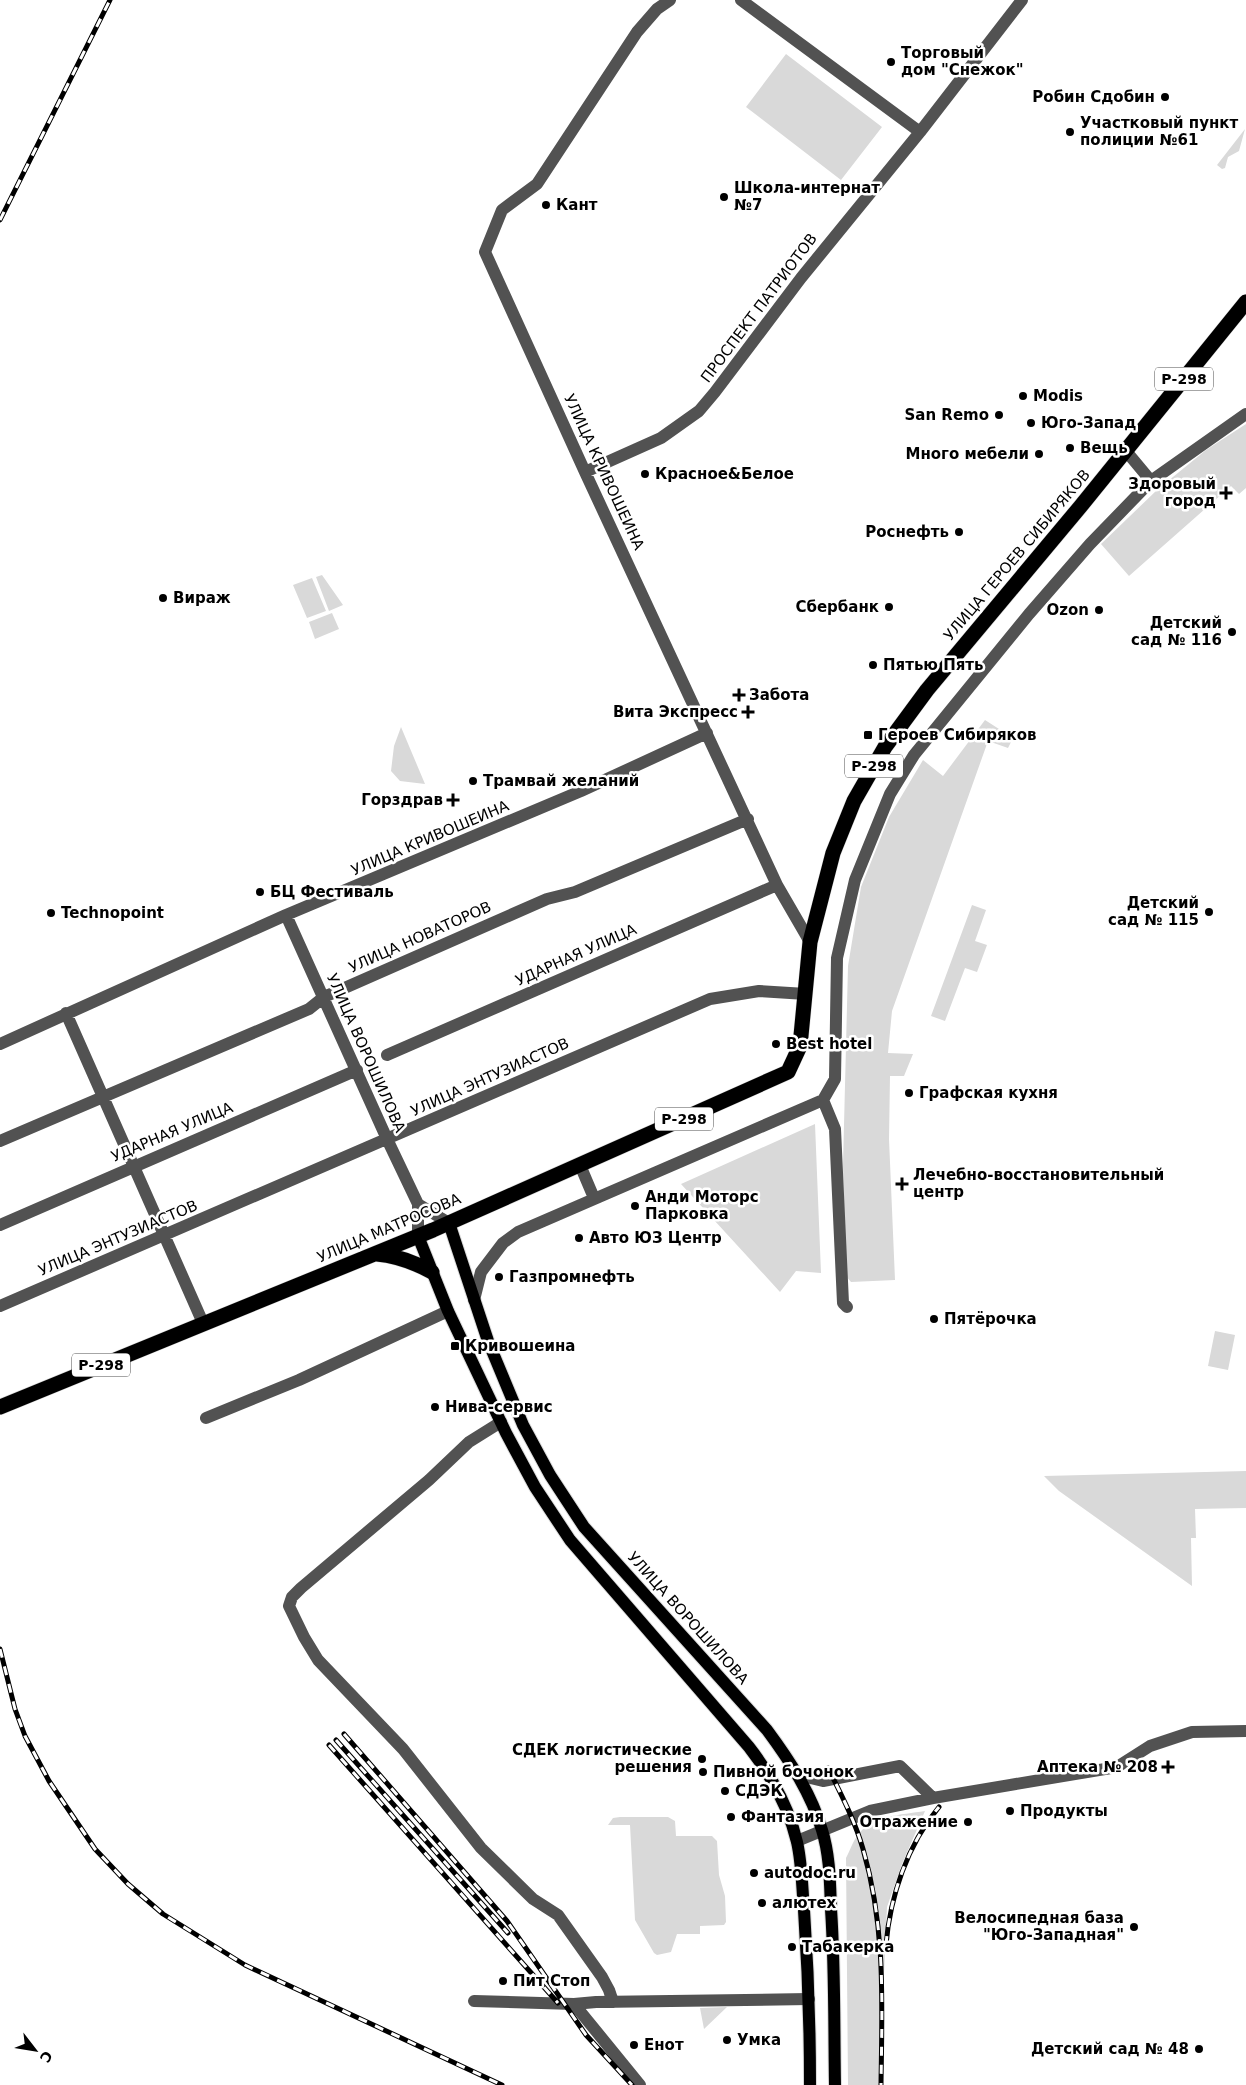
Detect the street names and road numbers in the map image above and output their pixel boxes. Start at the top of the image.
street label: ПРОСПЕКТ ПАТРИОТОВ [697,230,821,386]
road number: Р-298 [1155,368,1213,390]
street label: УЛИЦА КРИВОШЕИНА [560,391,648,553]
street label: УЛИЦА ГЕРОЕВ СИБИРЯКОВ [940,466,1094,644]
road number: Р-298 [845,754,903,778]
street label: УЛИЦА КРИВОШЕИНА [348,796,512,879]
street label: УЛИЦА НОВАТОРОВ [346,897,494,977]
street label: УДАРНАЯ УЛИЦА [513,920,640,990]
street label: УЛИЦА ВОРОШИЛОВА [323,971,410,1136]
street label: УЛИЦА ЭНТУЗИАСТОВ [408,1034,572,1120]
street label: УДАРНАЯ УЛИЦА [108,1098,236,1166]
road number: Р-298 [655,1108,713,1130]
street label: УЛИЦА МАТРОСОВА [314,1189,464,1266]
street label: УЛИЦА ЭНТУЗИАСТОВ [36,1196,200,1280]
road number: Р-298 [72,1354,130,1376]
street label: УЛИЦА ВОРОШИЛОВА [624,1548,753,1689]

